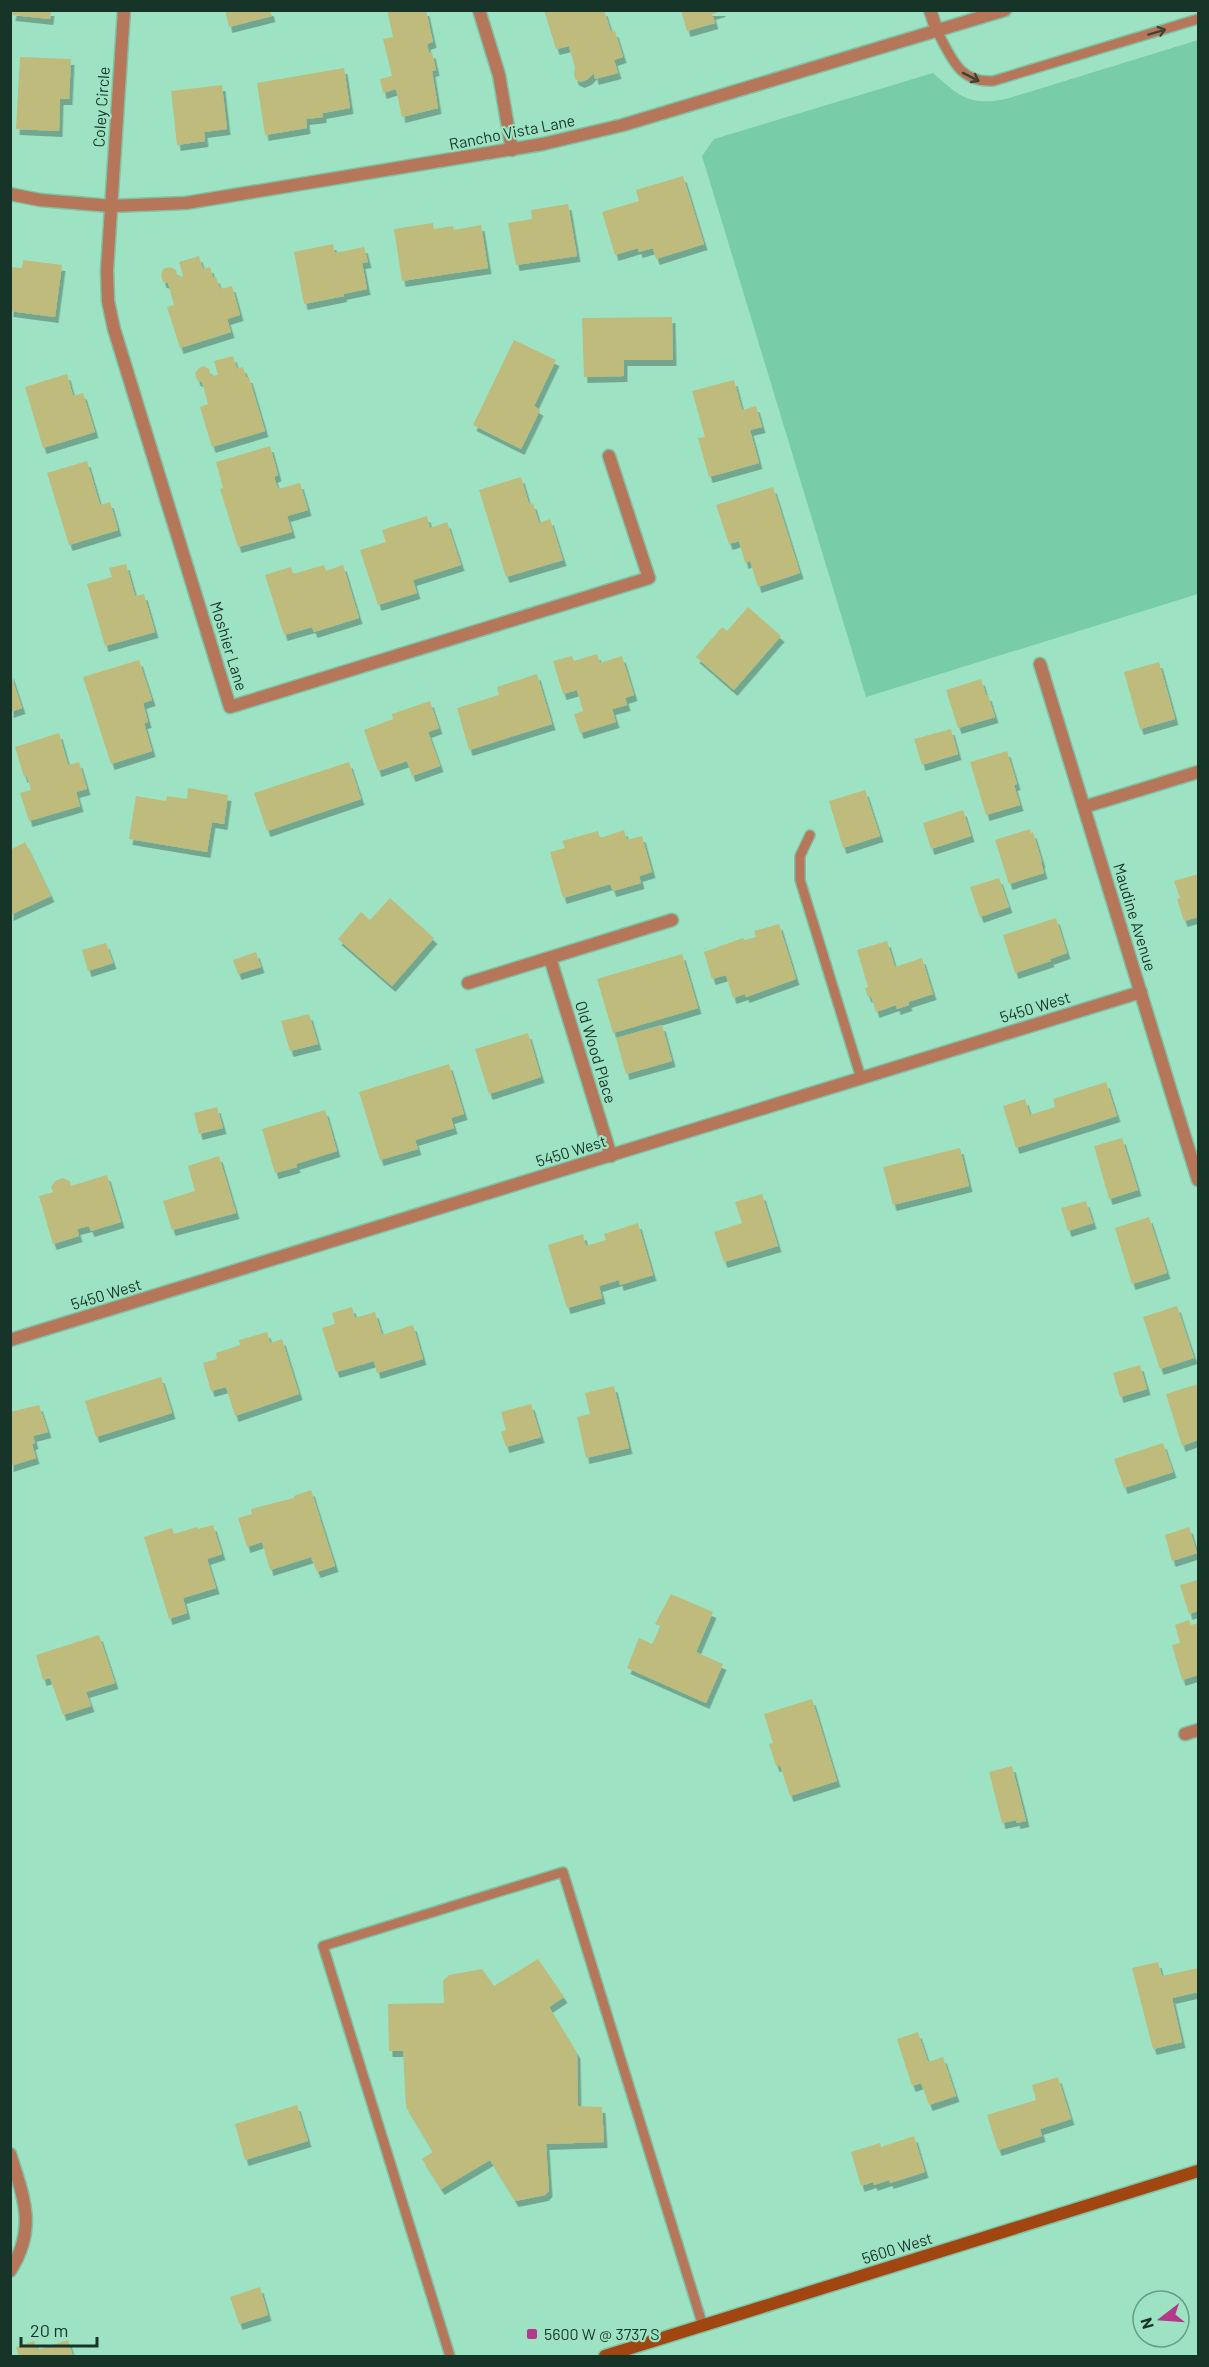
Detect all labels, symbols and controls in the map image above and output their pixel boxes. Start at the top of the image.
one-way arrow [1147,25,1166,36]
street label: Coley Circle [88,66,113,148]
one-way arrow [962,71,979,83]
street label: Rancho Vista Lane [447,110,577,153]
street label: Moshier Lane [207,599,252,693]
street label: Maudine Avenue [1110,860,1161,973]
street label: 5450 West [997,987,1072,1026]
street label: Old Wood Place [572,998,621,1105]
street label: 5450 West [533,1131,608,1170]
street label: 5450 West [68,1274,143,1313]
street label: 5600 West [859,2228,934,2267]
north arrow [1131,2289,1191,2349]
scale bar [21,2310,98,2348]
text: N [1136,2316,1157,2331]
text: 20 m [30,2319,68,2341]
place label: 5600 W @ 3737 S [544,2324,660,2343]
marker: 5600 W @ 3737 S [525,2327,539,2341]

